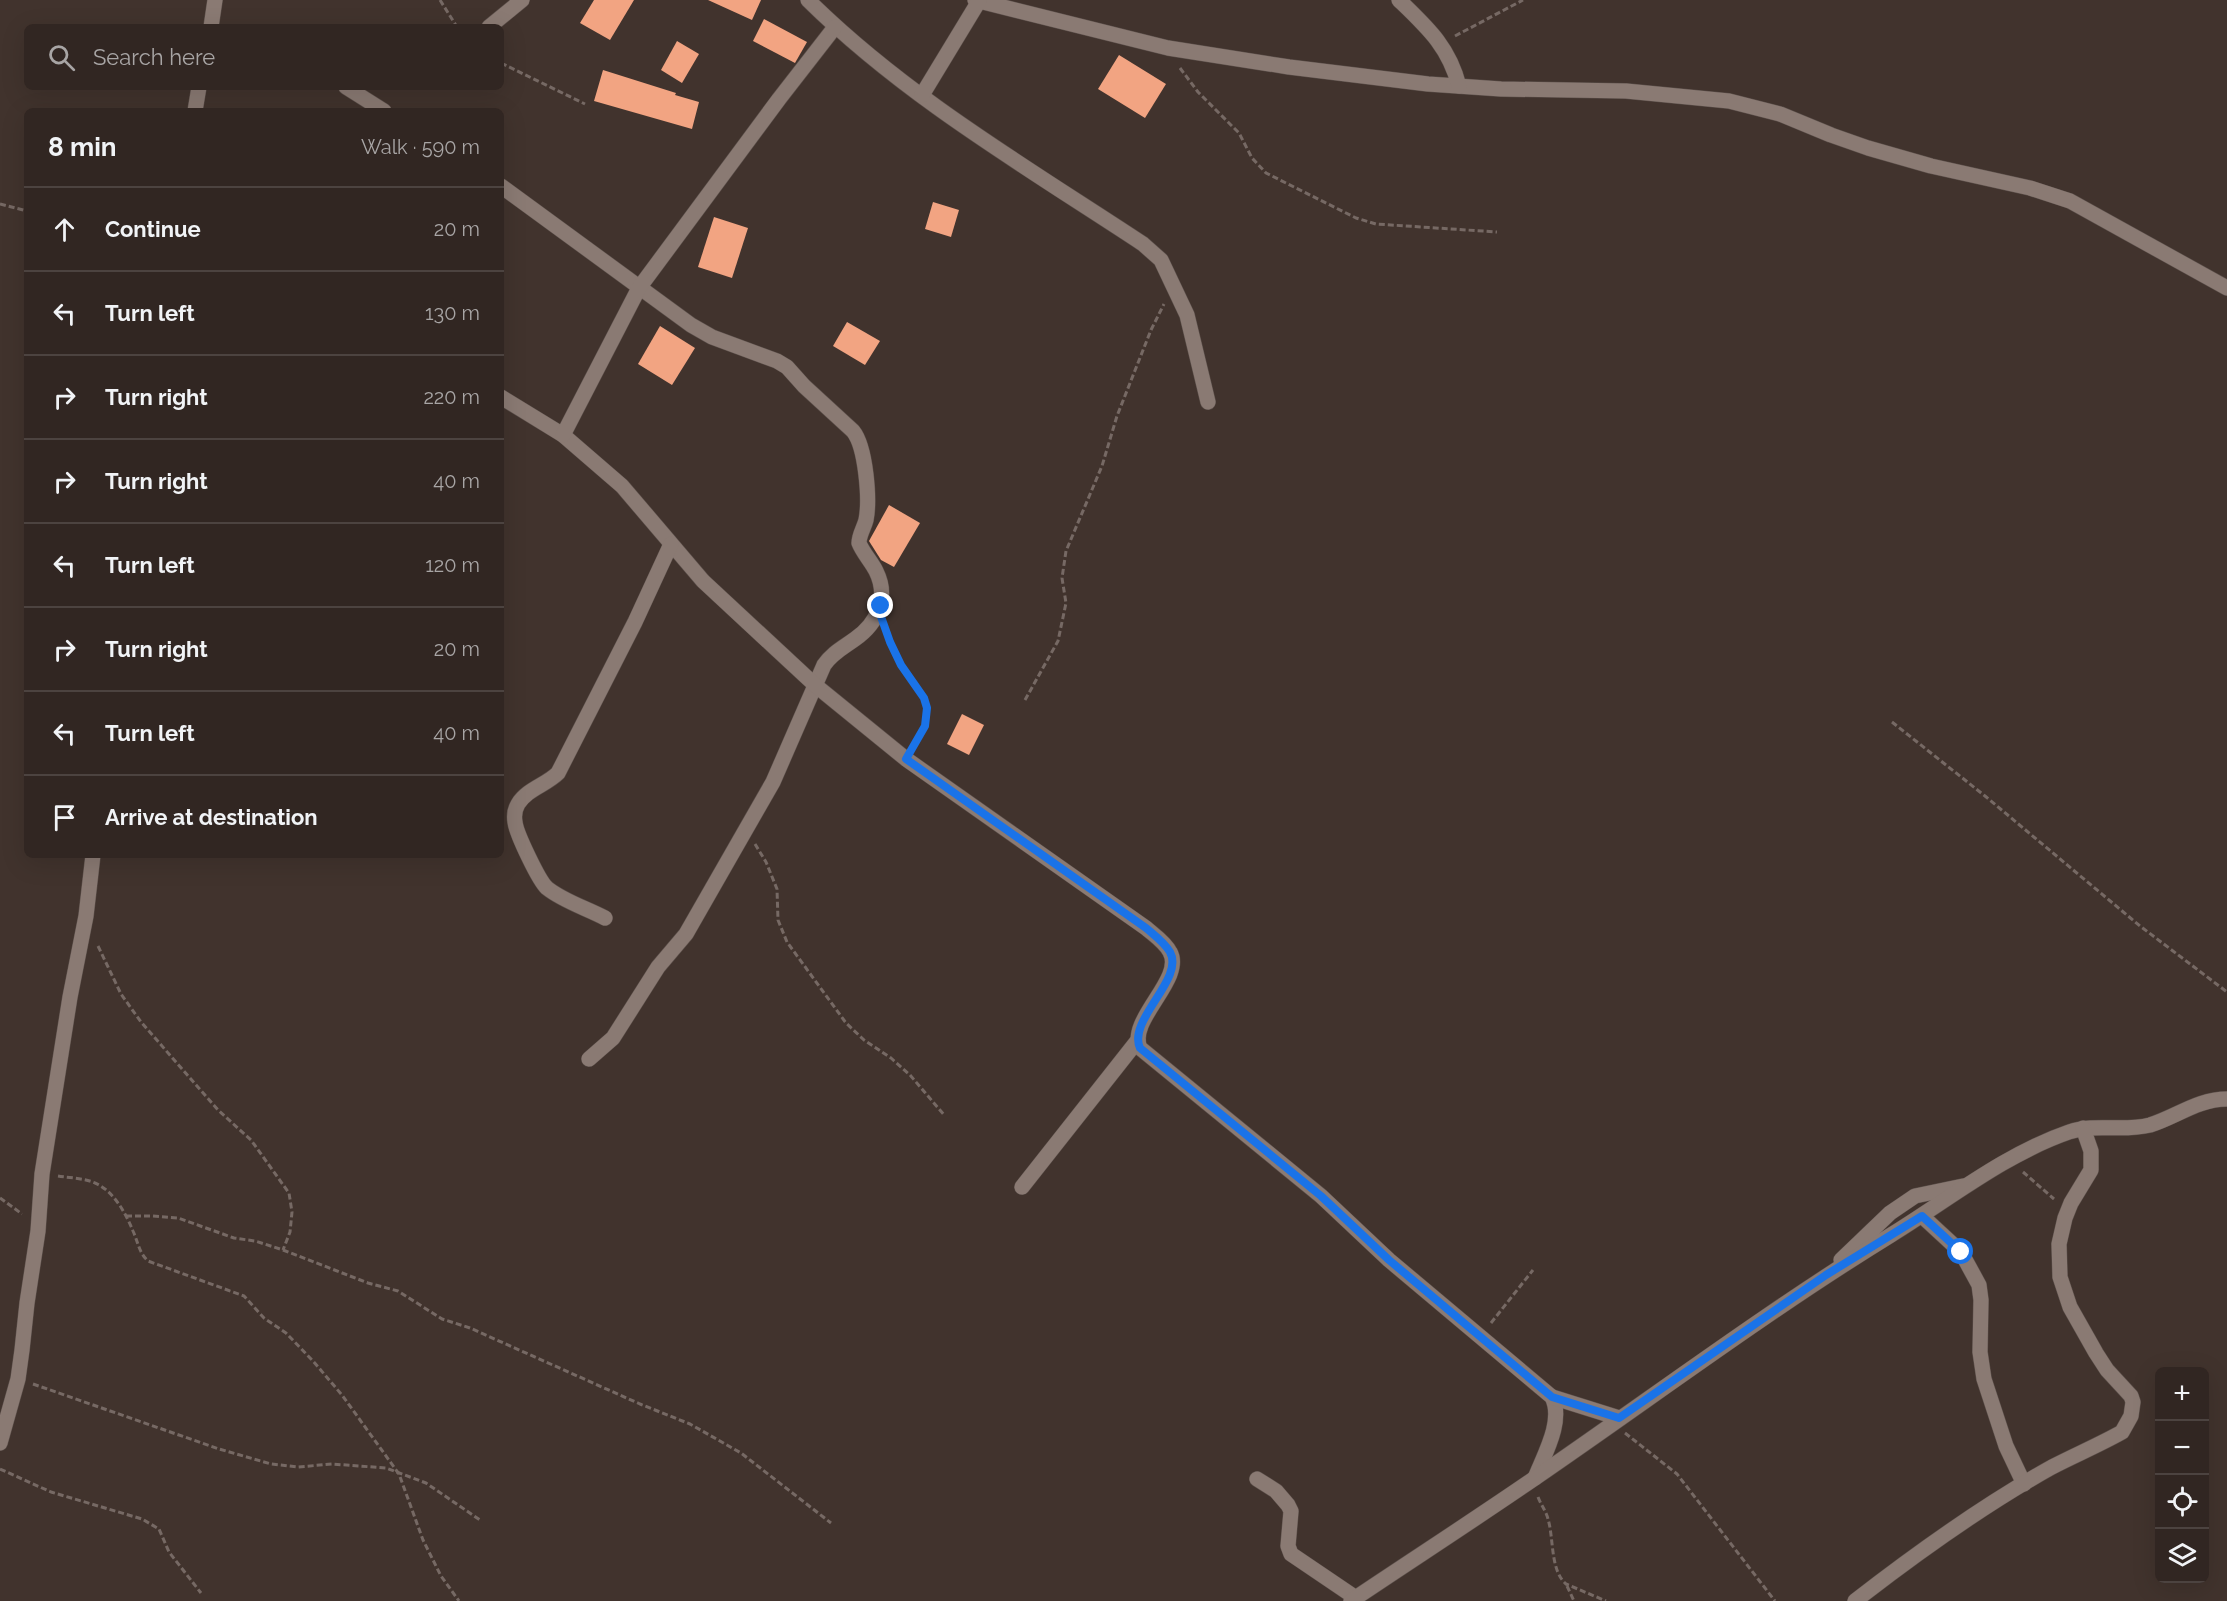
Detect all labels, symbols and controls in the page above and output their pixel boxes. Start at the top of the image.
search box [24,24,504,90]
icon: search [45,41,78,74]
text: Search here [93,44,215,70]
text: 8 min [48,132,116,162]
text: Walk · 590 m [361,135,480,159]
icon: ahead [48,213,81,246]
text: Continue [105,216,201,242]
text: 20 m [434,217,480,241]
icon: left [48,297,81,330]
text: Turn left [105,300,195,326]
text: 130 m [425,301,480,325]
icon: right [48,381,81,414]
text: Turn right [105,384,208,410]
text: 220 m [423,385,480,409]
icon: right [48,465,81,498]
text: Turn right [105,468,208,494]
text: 40 m [433,469,480,493]
icon: left [48,549,81,582]
text: Turn left [105,552,195,578]
text: 120 m [425,553,480,577]
route end [867,592,893,618]
icon: right [48,633,81,666]
text: Turn right [105,636,208,662]
text: 20 m [434,637,480,661]
icon: left [48,717,81,750]
text: Turn left [105,720,195,746]
text: 40 m [433,721,480,745]
icon: arrive [48,801,81,834]
text: Arrive at destination [105,804,318,830]
route start [1947,1238,1973,1264]
map controls [2155,1367,2209,1583]
button: + [2155,1367,2209,1421]
button: − [2155,1421,2209,1475]
button: locate [2155,1475,2209,1529]
button: layers [2155,1529,2209,1583]

